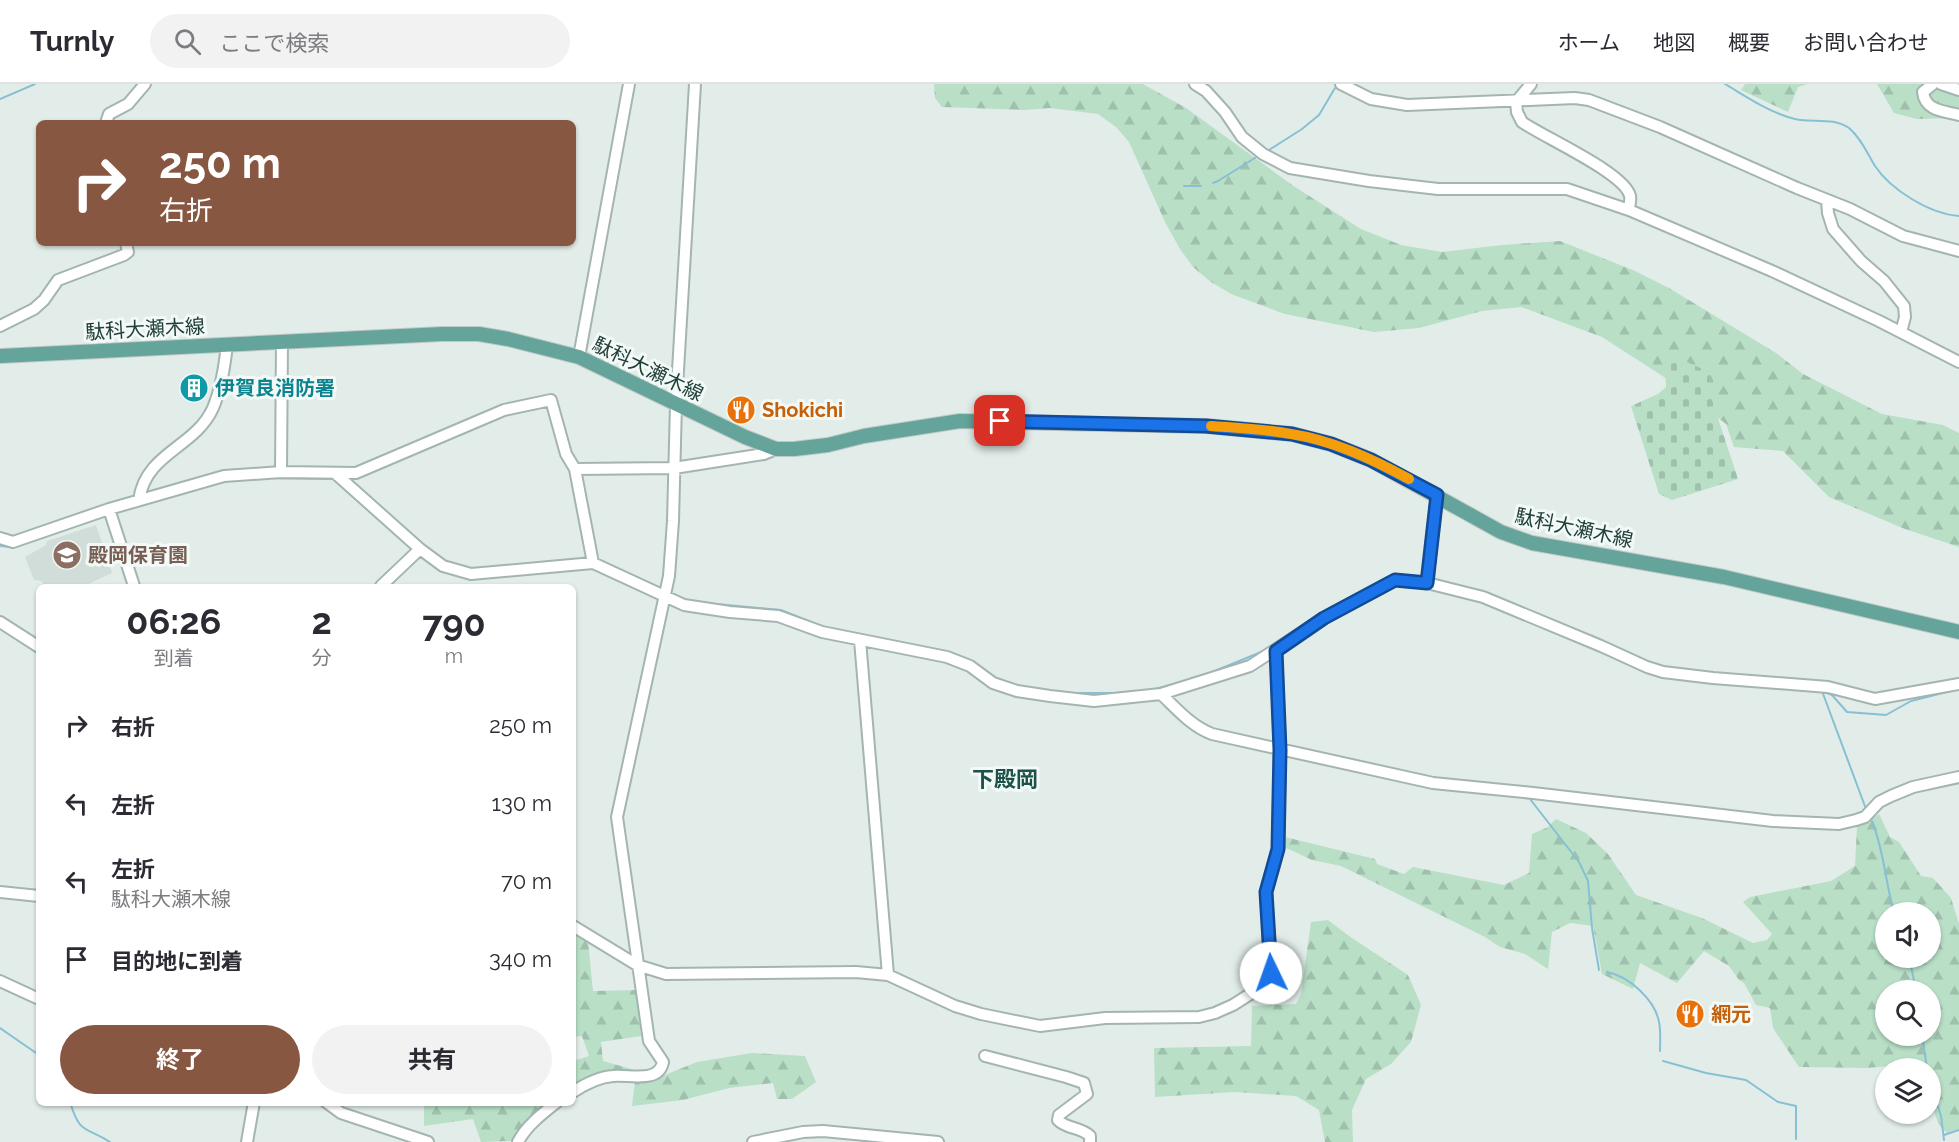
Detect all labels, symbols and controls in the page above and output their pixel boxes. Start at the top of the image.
search box [150,14,570,68]
text: Turnly [30,25,114,58]
icon: search [171,25,204,58]
text: ここで検索 [219,30,329,56]
text: ホーム [1558,30,1620,55]
text: 地図 [1653,30,1695,55]
text: 概要 [1728,30,1770,55]
text: お問い合わせ [1803,30,1929,55]
text: 250 m [159,139,281,188]
icon: right [60,144,138,222]
text: 右折 [159,195,213,226]
street label: 駄科大瀬木線 [84,314,206,344]
street label: 駄科大瀬木線 [589,332,707,406]
building icon: 伊賀良消防署 [178,372,210,404]
place label: 伊賀良消防署 [215,376,335,400]
restaurant icon: Shokichi [725,394,757,426]
pin [974,395,1025,446]
place label: Shokichi [762,398,843,422]
icon: arrive [983,404,1016,437]
street label: 駄科大瀬木線 [1513,504,1635,552]
school or university icon: 殿岡保育園 [51,539,83,571]
place label: 殿岡保育園 [88,543,188,567]
text: 06:26 [126,600,221,642]
text: 2 [312,600,332,642]
text: 790 [422,602,486,644]
text: m [445,644,463,668]
text: 到着 [154,646,194,670]
text: 分 [312,646,332,670]
icon: right [60,709,93,742]
text: 250 m [489,712,552,738]
text: 右折 [111,714,155,740]
district label: 下殿岡 [972,766,1038,792]
icon: left [60,787,93,820]
text: 130 m [492,790,552,816]
text: 左折 [111,792,155,818]
text: 左折 [111,856,155,882]
icon: left [60,865,93,898]
text: 70 m [501,868,552,894]
text: 駄科大瀬木線 [111,887,231,911]
map controls [1875,902,1941,1124]
button: sound [1875,902,1941,968]
position arrow [1239,941,1303,1005]
icon: arrive [60,943,93,976]
text: 340 m [489,946,552,972]
text: 目的地に到着 [111,948,243,974]
button: search [1875,980,1941,1046]
restaurant icon: 網元 [1674,998,1706,1030]
place label: 網元 [1711,1002,1751,1026]
button: 終了 [60,1025,300,1094]
button: 共有 [312,1025,552,1094]
button: layers [1875,1058,1941,1124]

